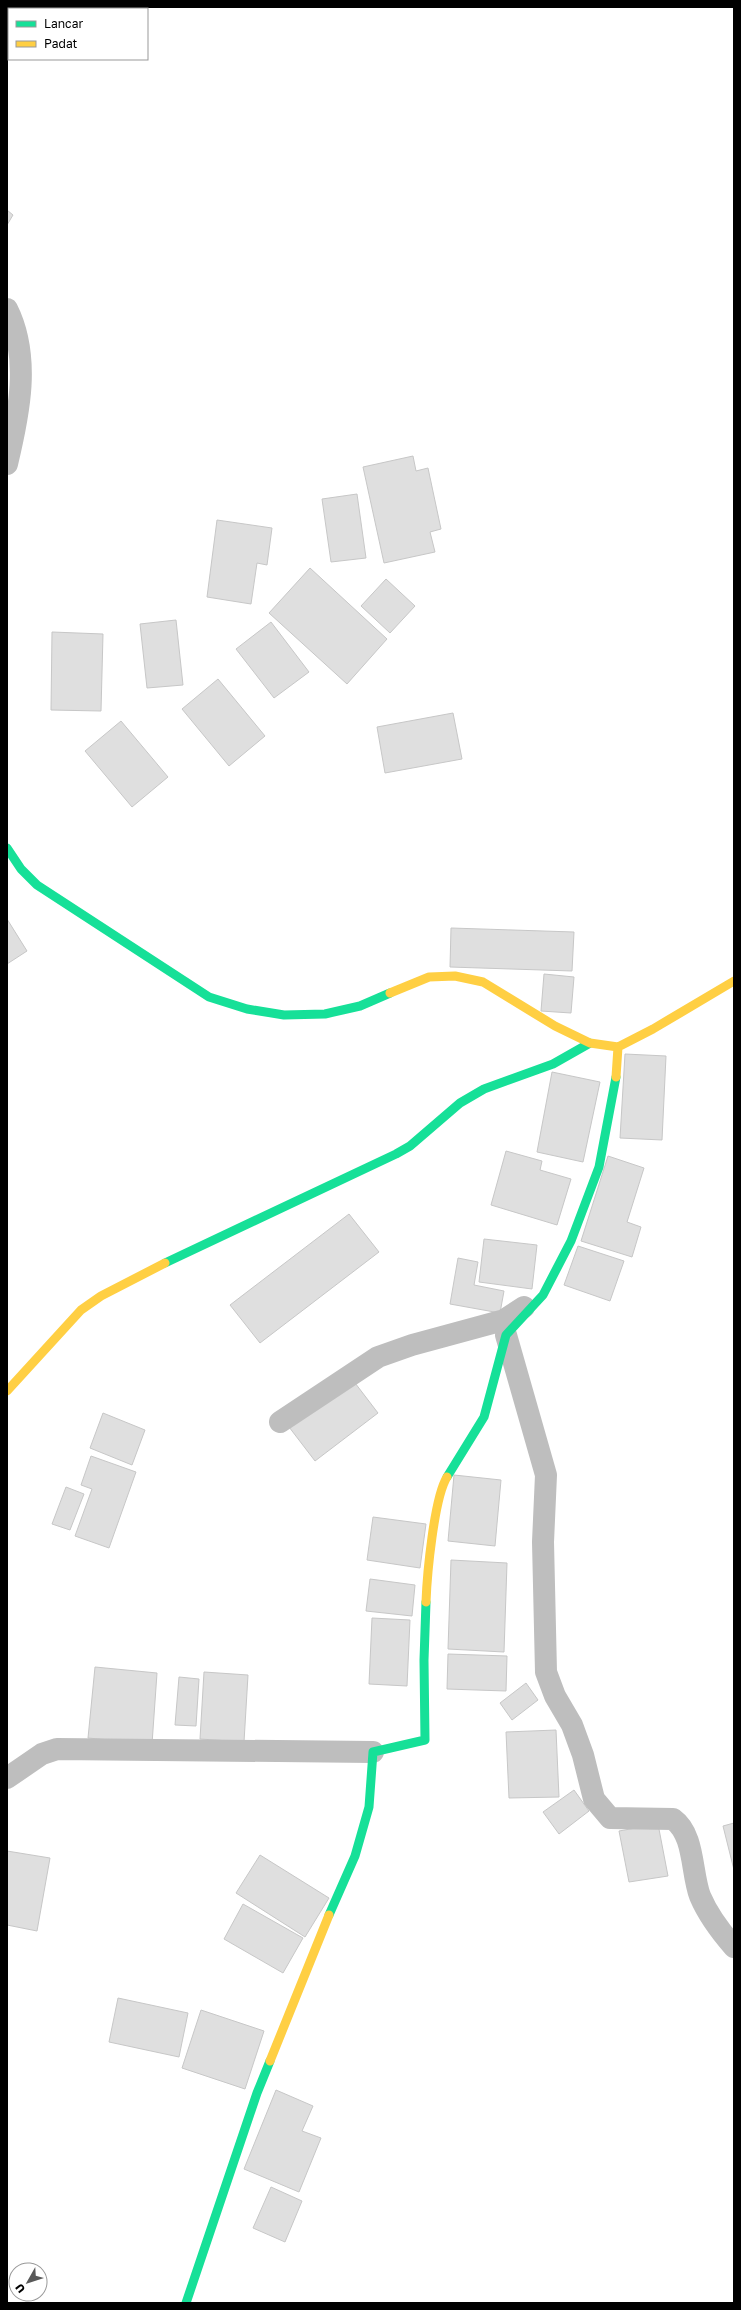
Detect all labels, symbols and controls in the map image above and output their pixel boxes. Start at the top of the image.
legend [8,8,148,60]
text: Lancar [44,16,83,31]
text: Padat [44,36,78,51]
north arrow [8,2262,48,2302]
text: U [12,2281,27,2296]

